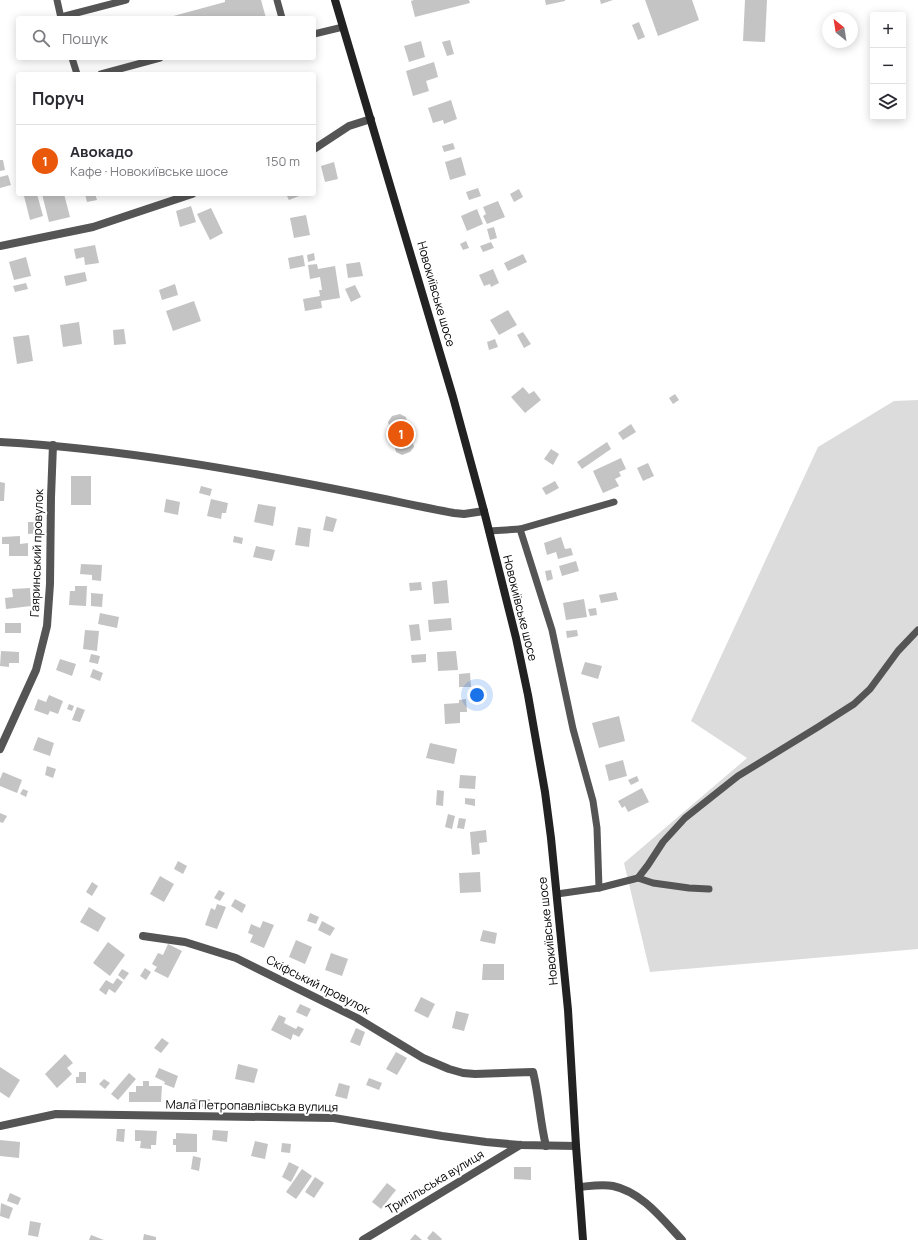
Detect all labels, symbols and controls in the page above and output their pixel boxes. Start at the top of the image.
north arrow [822,12,858,48]
map controls [870,12,906,120]
button: + [870,12,906,48]
search box [16,16,316,60]
icon: search [30,27,52,49]
text: Пошук [62,28,108,49]
button: − [870,48,906,84]
button: layers [870,84,906,120]
text: Поруч [32,87,84,110]
text: Авокадо [70,141,133,162]
text: 1 [42,152,48,170]
text: 150 m [266,152,300,170]
text: Кафе · Новокиївське шосе [70,162,228,180]
street label: Новокиївське шосе [413,239,460,349]
pin: 1 [388,419,414,449]
street label: Гаяринський провулок [26,487,47,617]
street label: Новокиївське шосе [499,553,542,663]
your location [467,685,487,705]
street label: Новокиївське шосе [533,876,562,986]
street label: Скіфський провулок [263,951,374,1019]
street label: Мала Петропавлівська вулиця [166,1095,338,1116]
street label: Трипільська вулиця [382,1145,487,1218]

